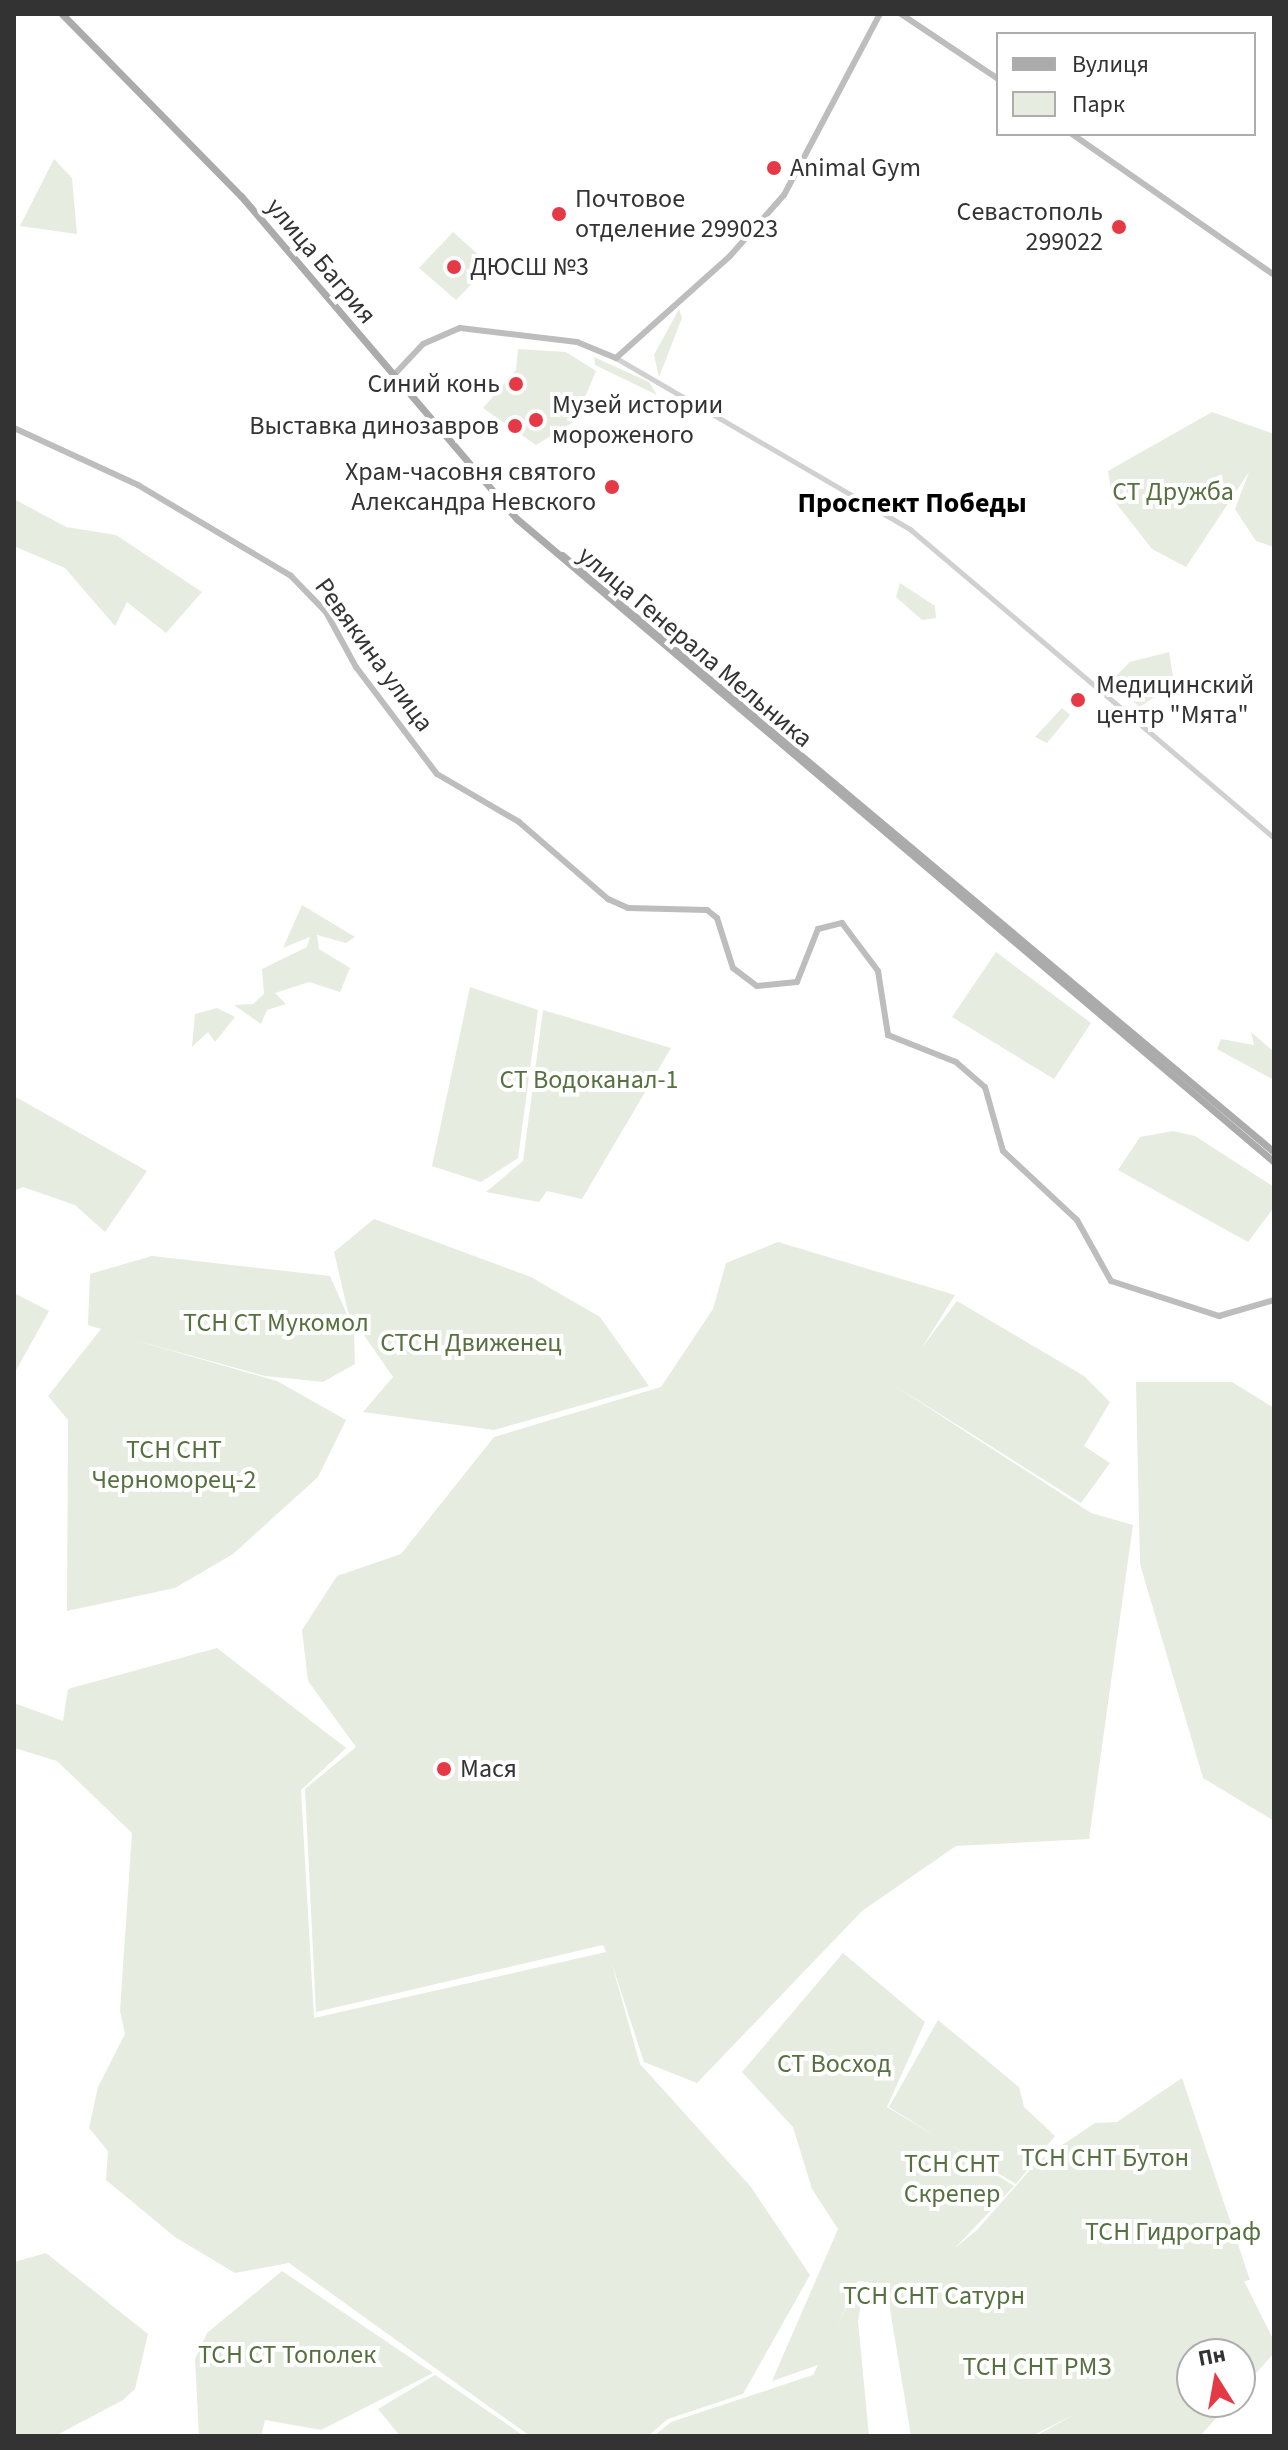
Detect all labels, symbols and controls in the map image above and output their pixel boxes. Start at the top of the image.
legend [996,32,1256,136]
text: Вулиця [1072,47,1149,82]
text: Парк [1072,87,1125,122]
place label: Animal Gym [790,152,921,184]
marker: Animal Gym [765,159,783,177]
place label: Почтовое отделение 299023 [575,183,778,244]
street label: улица Багрия [259,192,383,330]
place label: Севастополь 299022 [957,196,1103,258]
marker: Почтовое отделение 299023 [550,205,568,223]
marker: Севастополь 299022 [1110,218,1128,236]
place label: ДЮСШ №3 [470,251,589,283]
marker: ДЮСШ №3 [445,258,463,276]
place label: Синий конь [367,368,500,400]
marker: Синий конь [507,375,525,393]
place label: Музей истории мороженого [552,389,723,450]
place label: Выставка динозавров [249,410,499,442]
marker: Музей истории мороженого [527,411,545,429]
marker: Выставка динозавров [506,417,524,435]
place label: Храм-часовня святого Александра Невского [345,456,596,518]
park label: СТ Дружба [1112,476,1234,508]
marker: Храм-часовня святого Александра Невского [603,478,621,496]
district label: Проспект Победы [797,486,1027,520]
street label: улица Генерала Мельника [571,540,819,754]
street label: Ревякина улица [308,572,440,738]
place label: Медицинский центр "Мята" [1096,669,1254,730]
marker: Медицинский центр "Мята" [1067,689,1089,711]
park label: СТ Водоканал-1 [499,1064,679,1096]
park label: ТСН СТ Мукомол [183,1307,369,1339]
park label: СТСН Движенец [380,1327,562,1359]
park label: ТСН СНТ Черноморец-2 [92,1434,256,1496]
place label: Мася [460,1753,517,1785]
marker: Мася [435,1760,453,1778]
park label: СТ Восход [777,2048,891,2080]
park label: ТСН СНТ Бутон [1021,2142,1189,2174]
park label: ТСН СНТ Скрепер [904,2148,1000,2210]
park label: ТСН Гидрограф [1085,2216,1261,2248]
park label: ТСН СНТ Сатурн [843,2280,1025,2312]
north arrow [1176,2338,1256,2418]
text: Пн [1195,2338,1228,2375]
park label: ТСН СТ Тополек [198,2339,376,2371]
park label: ТСН СНТ РМЗ [962,2351,1112,2383]

